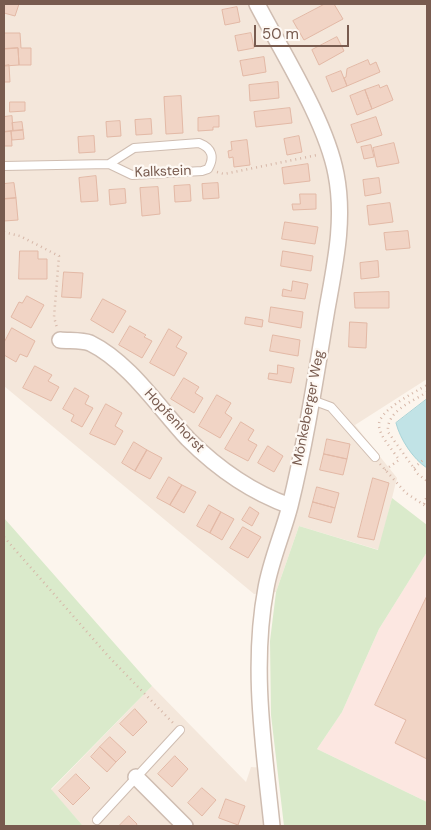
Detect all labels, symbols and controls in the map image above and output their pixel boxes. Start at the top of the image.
scale bar [256,15,351,47]
text: 50 m [262,24,299,44]
street label: Kalkstein [134,163,192,181]
street label: Mönkeberger Weg [290,349,328,467]
street label: Hopfenhorst [140,386,208,456]

